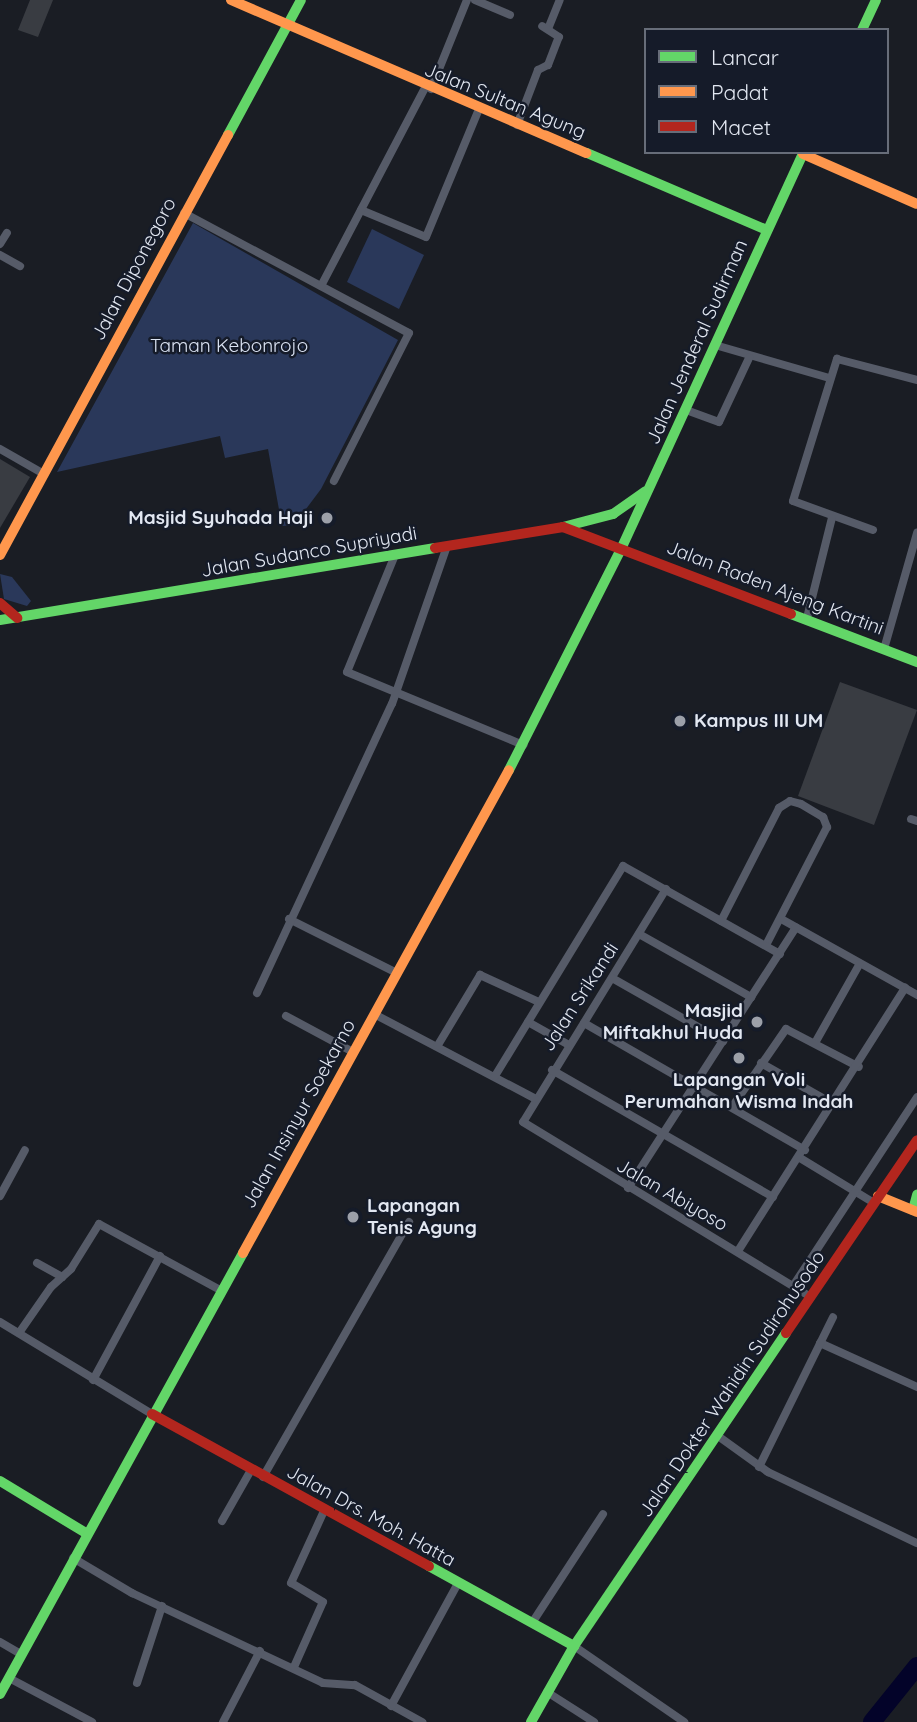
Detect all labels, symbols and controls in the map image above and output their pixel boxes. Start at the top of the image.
legend [644,28,889,154]
text: Lancar [711,44,779,70]
street label: Jalan Sultan Agung [421,58,589,144]
text: Padat [711,79,769,105]
text: Macet [711,114,771,140]
street label: Jalan Diponegoro [87,194,181,344]
street label: Jalan Jenderal Sudirman [642,236,752,448]
park label: Taman Kebonrojo [150,335,308,357]
place label: Masjid Syuhada Haji [128,507,313,529]
marker: Masjid Syuhada Haji [319,510,335,526]
street label: Jalan Sudanco Supriyadi [199,522,419,582]
street label: Jalan Raden Ajeng Kartini [663,536,887,640]
place label: Kampus III UM [694,710,823,732]
marker: Kampus III UM [672,713,688,729]
street label: Jalan Srikandi [536,939,624,1055]
place label: Masjid Miftakhul Huda [603,1000,743,1044]
marker: Masjid Miftakhul Huda [749,1014,765,1030]
street label: Jalan Insinyur Soekarno [238,1016,360,1212]
marker: Lapangan Voli Perumahan Wisma Indah [731,1050,747,1066]
place label: Lapangan Voli Perumahan Wisma Indah [625,1069,853,1113]
street label: Jalan Abiyoso [612,1154,732,1236]
place label: Lapangan Tenis Agung [367,1195,477,1239]
marker: Lapangan Tenis Agung [345,1209,361,1225]
street label: Jalan Dokter Wahidin Sudirohusodo [634,1247,830,1521]
street label: Jalan Drs. Moh. Hatta [283,1460,459,1572]

